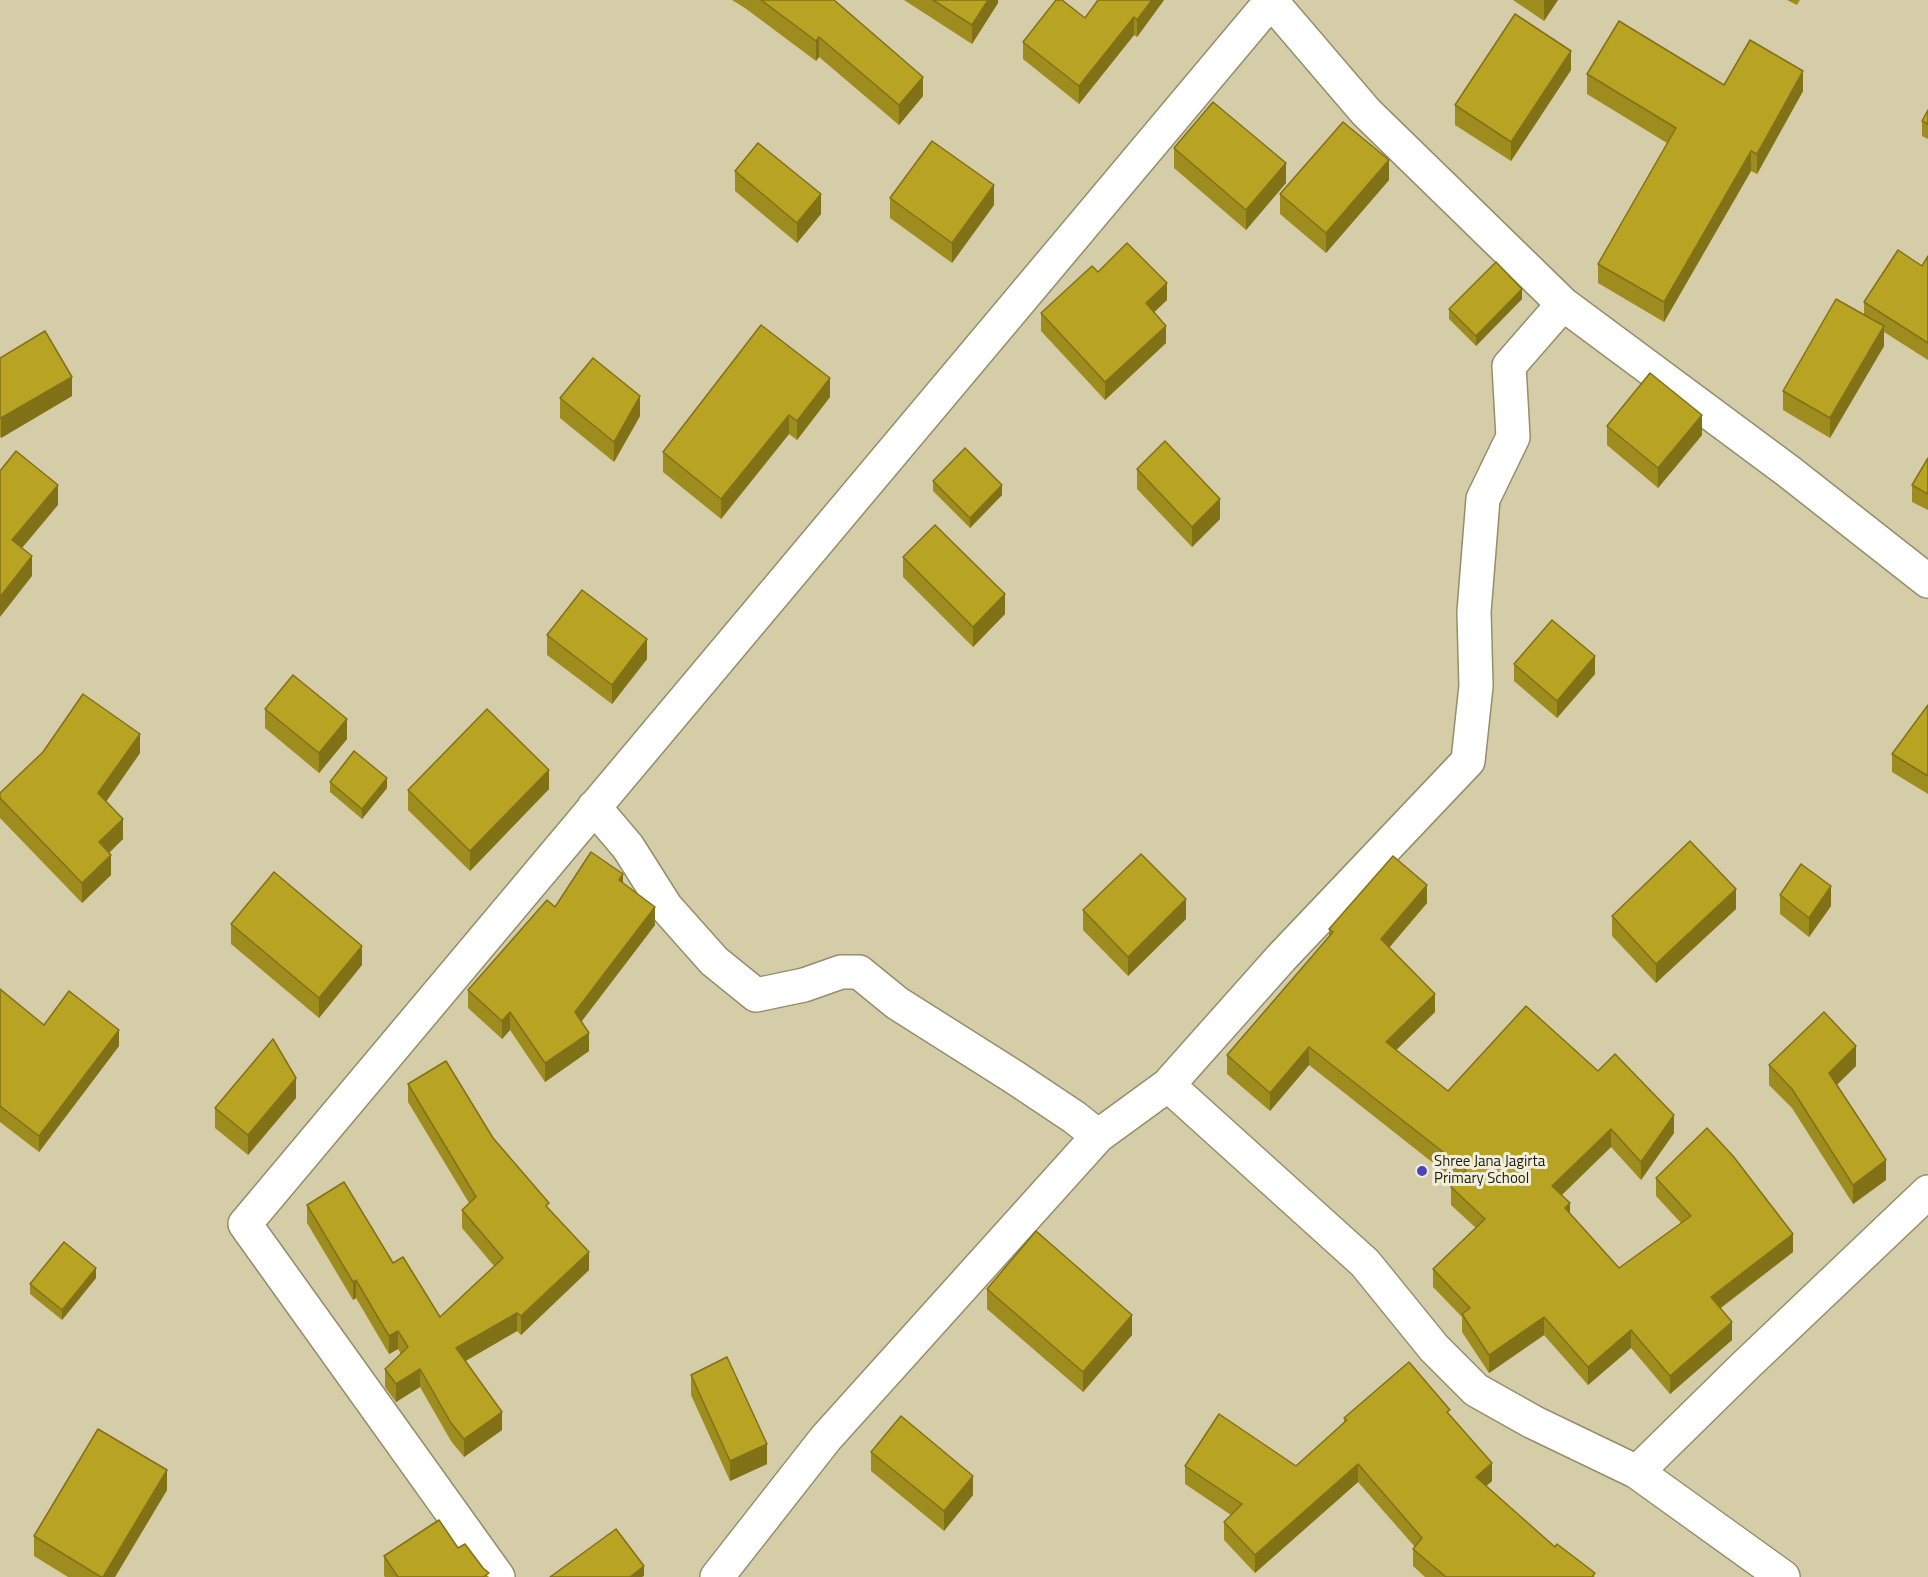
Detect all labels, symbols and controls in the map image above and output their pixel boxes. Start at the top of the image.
place label: Shree Jana Jagirta Primary School [1434,1153,1545,1188]
marker: Shree Jana Jagirta Primary School [1415,1164,1429,1178]

